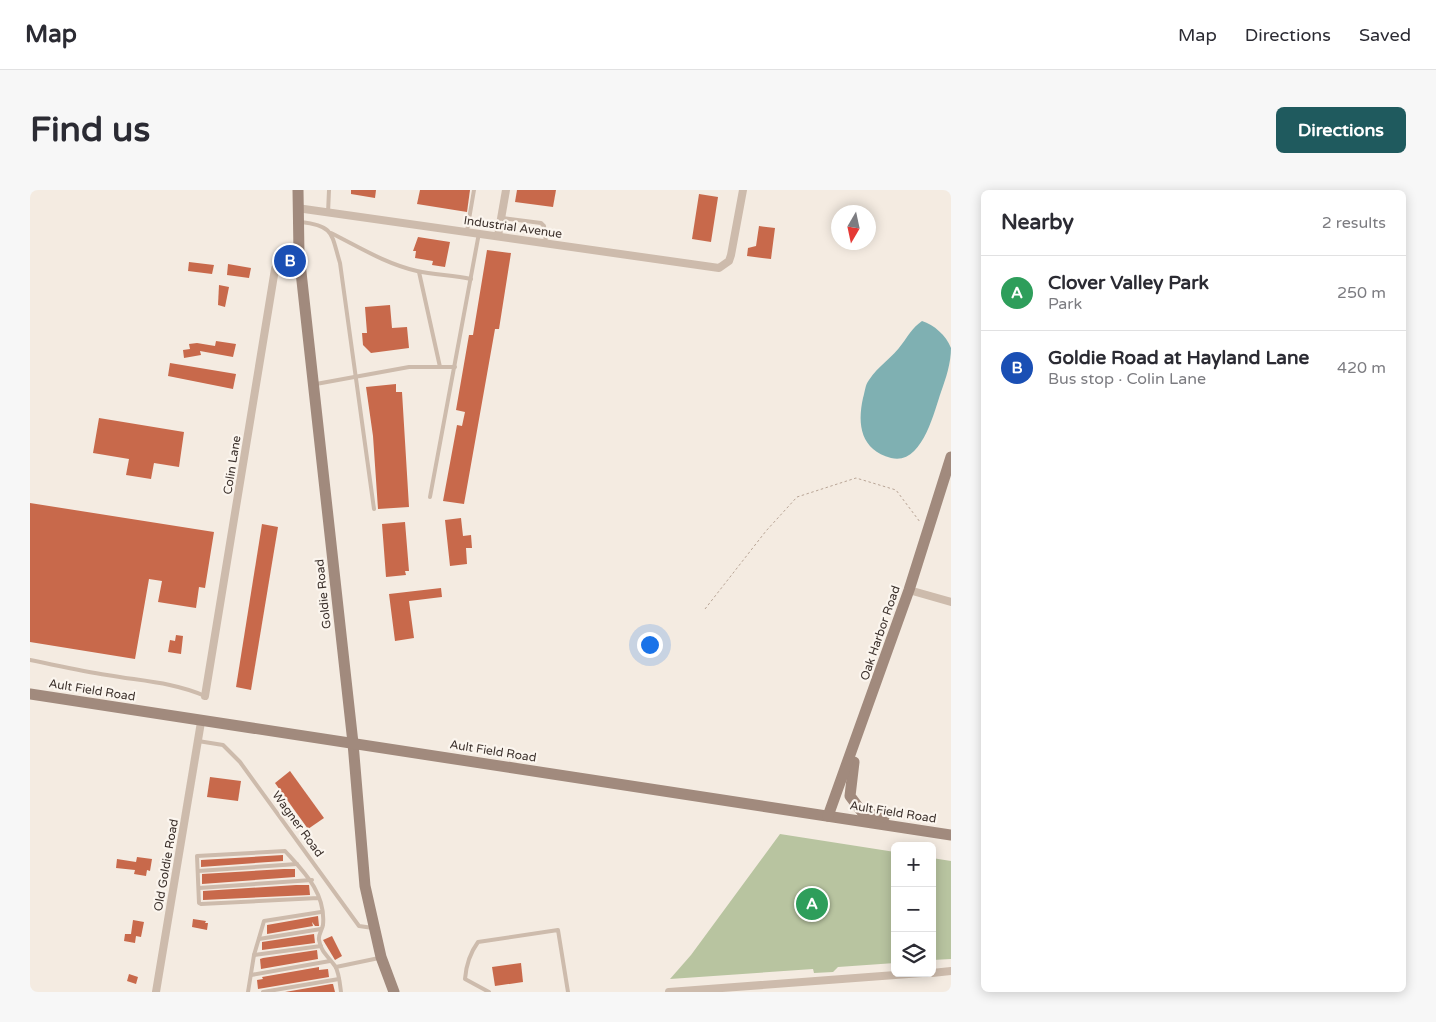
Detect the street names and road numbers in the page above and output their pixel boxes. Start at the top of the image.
street label: Industrial Avenue [463,213,563,241]
street label: Colin Lane [220,434,244,496]
street label: Goldie Road [312,558,334,630]
street label: Oak Harbor Road [857,584,903,682]
street label: Ault Field Road [48,676,136,704]
street label: Ault Field Road [449,737,537,765]
street label: Wagner Road [269,788,327,860]
street label: Ault Field Road [849,798,937,826]
street label: Old Goldie Road [151,818,181,912]

